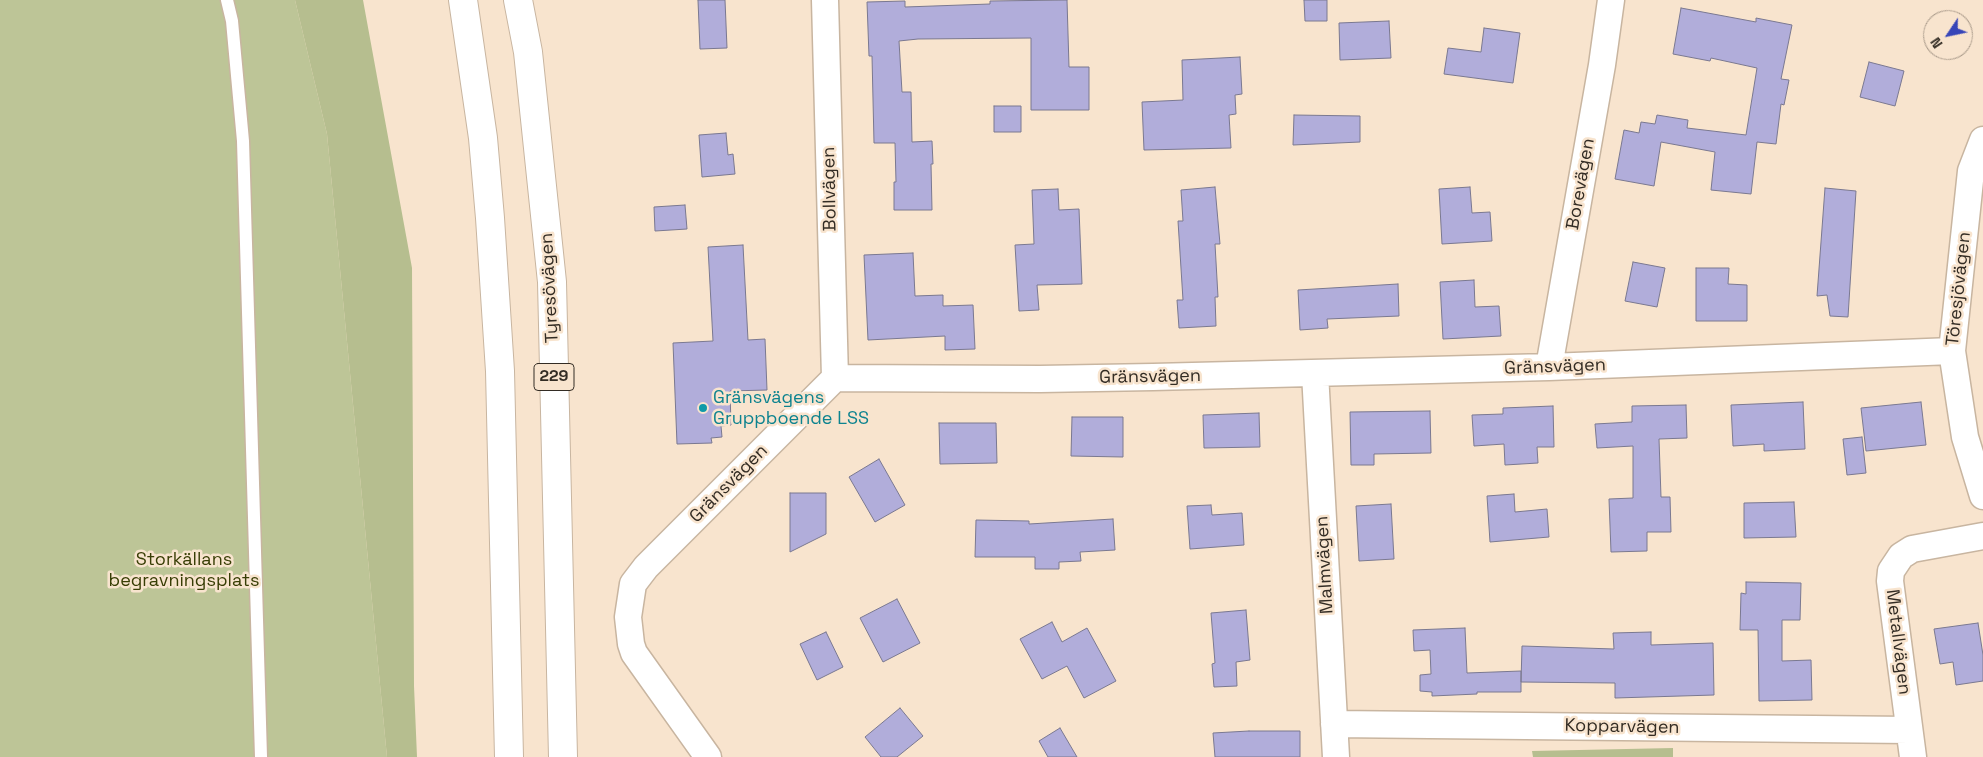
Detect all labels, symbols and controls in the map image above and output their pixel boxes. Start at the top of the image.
north arrow [1923,10,1973,60]
text: N [1926,34,1946,52]
street label: Borevägen [1562,137,1600,231]
street label: Bollvägen [818,147,842,231]
street label: Töresjövägen [1942,231,1976,347]
street label: Tyresövägen [536,232,564,344]
street label: Gränsvägen [1504,354,1606,380]
road number: 229 [534,364,574,391]
street label: Gränsvägen [1099,365,1201,389]
place label: Gränsvägens Gruppboende LSS [713,387,869,429]
marker: Gränsvägens Gruppboende LSS [697,402,709,414]
street label: Gränsvägen [685,440,773,528]
street label: Malmvägen [1312,515,1338,615]
park label: Storkällans begravningsplats [109,549,259,592]
street label: Metallvägen [1881,588,1915,696]
street label: Kopparvägen [1564,715,1680,739]

